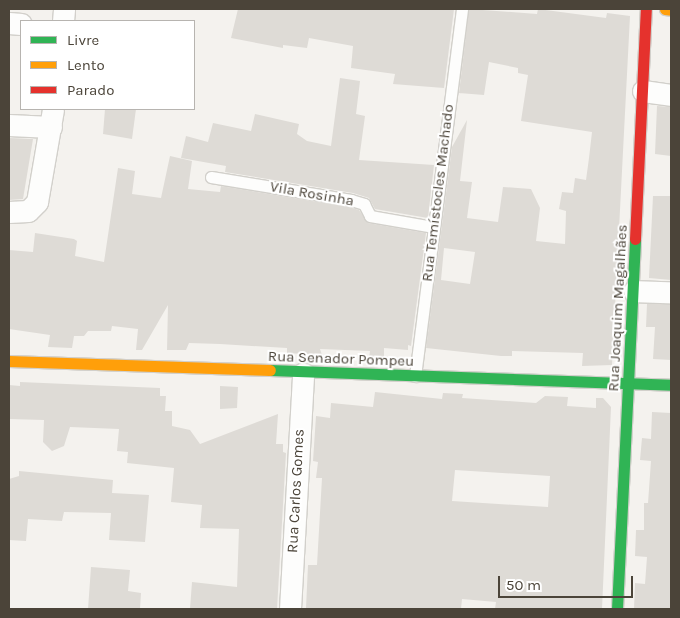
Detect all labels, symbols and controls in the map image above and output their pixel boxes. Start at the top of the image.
legend [20,20,195,110]
text: Livre [67,31,99,49]
text: Lento [67,56,105,74]
text: Parado [67,81,114,99]
street label: Rua Temístocles Machado [418,103,458,283]
street label: Vila Rosinha [269,178,355,210]
street label: Rua Joaquim Magalhães [605,224,631,392]
street label: Rua Senador Pompeu [268,347,414,371]
street label: Rua Carlos Gomes [284,428,308,554]
scale bar [500,566,635,598]
text: 50 m [506,576,541,594]

